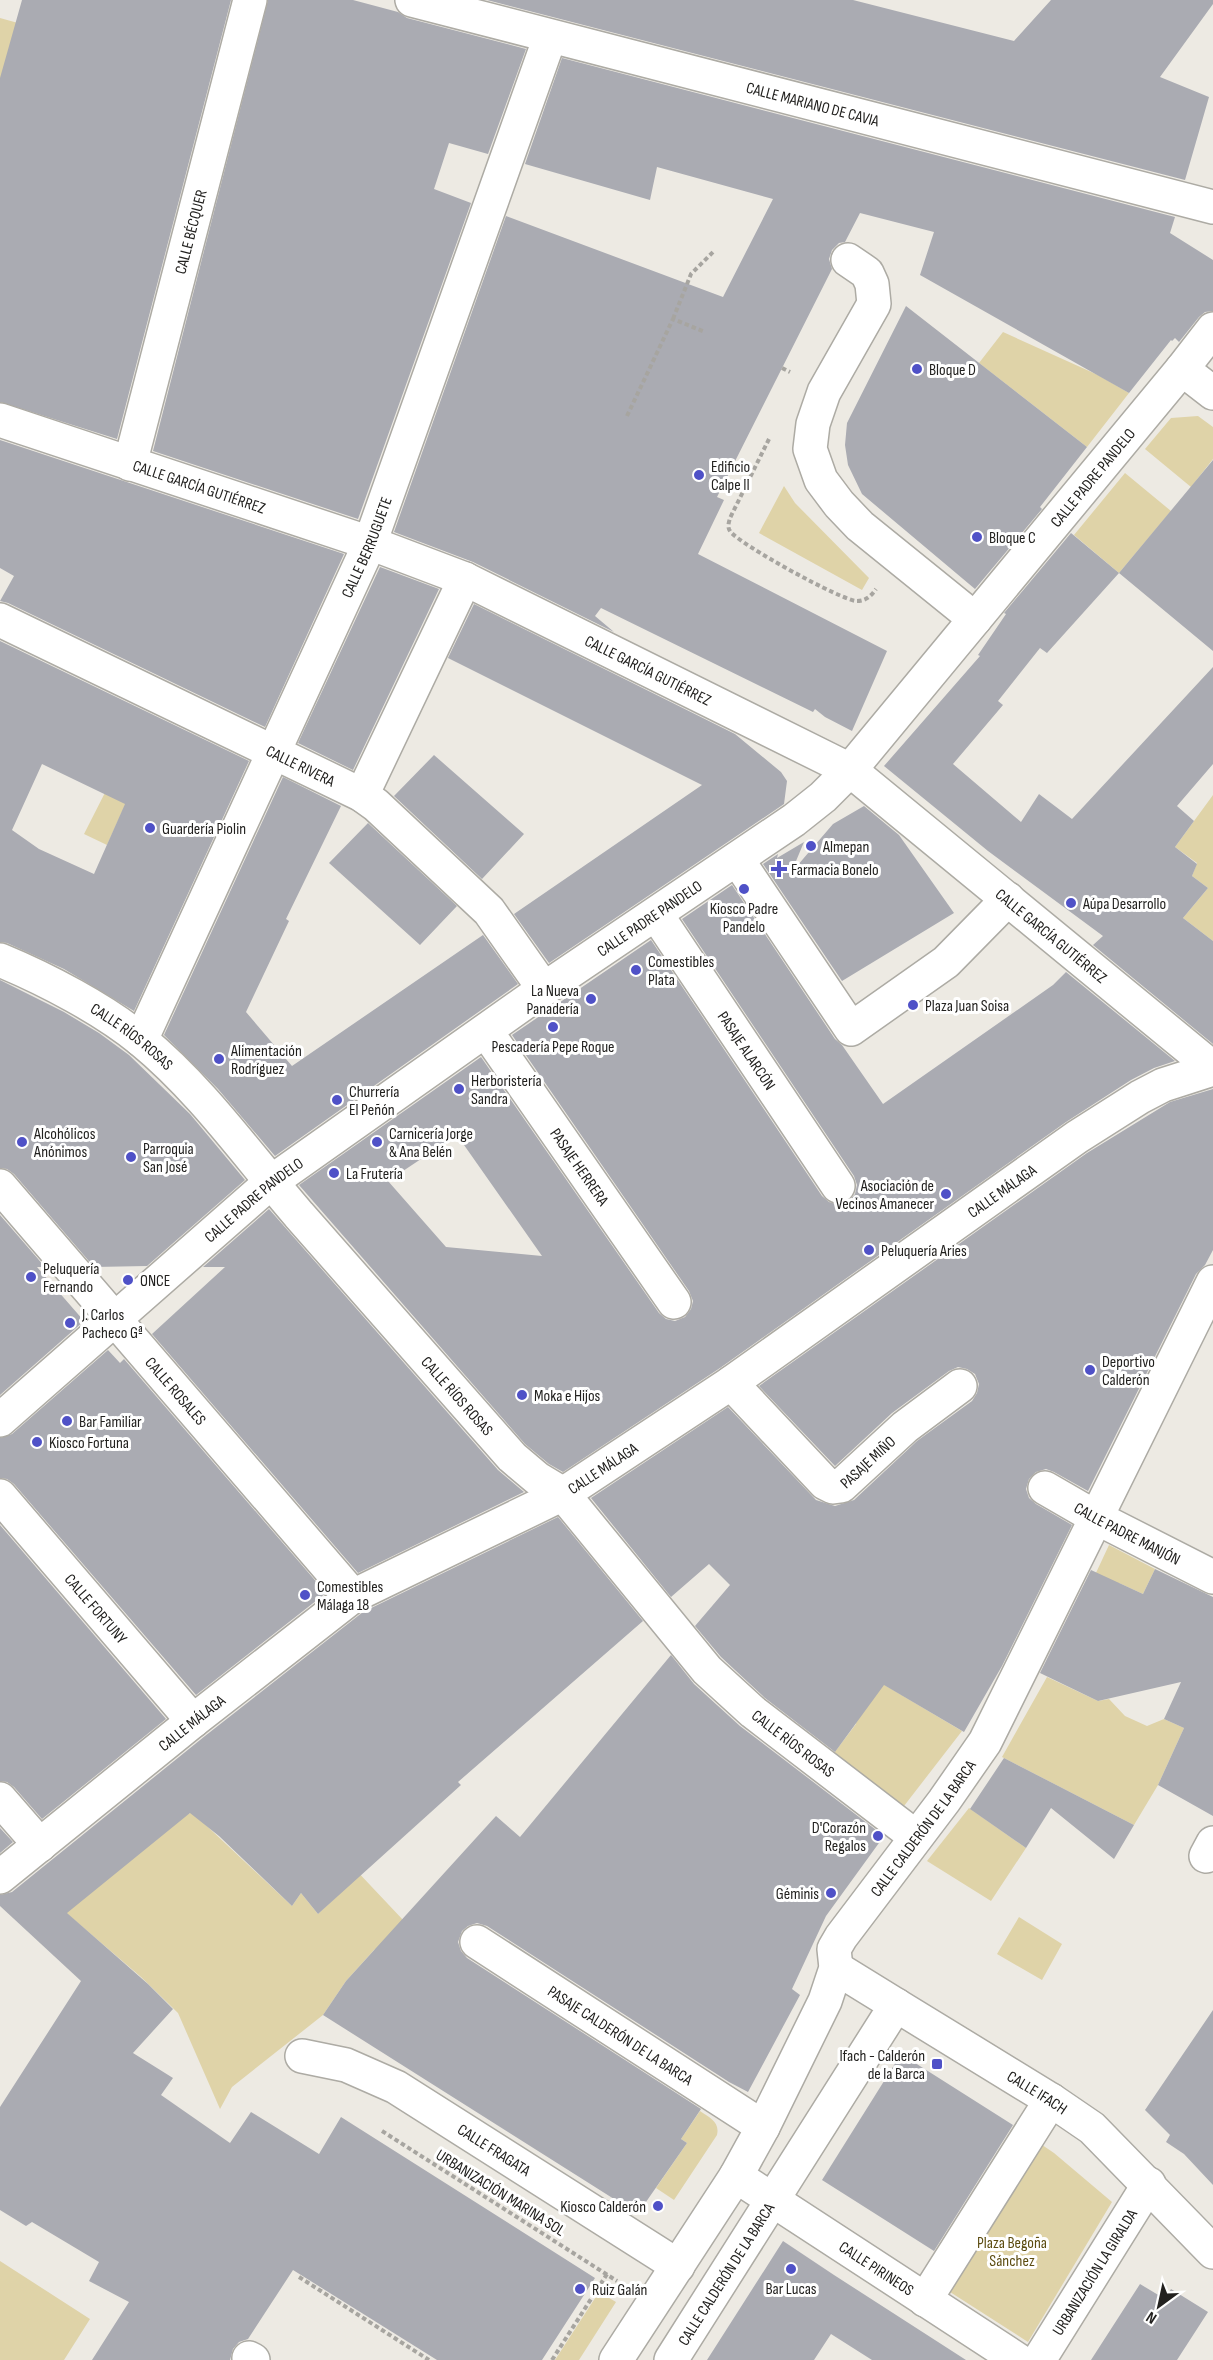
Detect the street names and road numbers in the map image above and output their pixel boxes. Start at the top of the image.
street label: CALLE MARIANO DE CAVIA [744,79,881,131]
street label: CALLE BÉCQUER [172,188,212,276]
street label: CALLE PADRE PANDELO [1047,425,1140,532]
street label: CALLE GARCÍA GUTIÉRREZ [130,457,268,519]
street label: CALLE BERRUGUETE [338,495,397,601]
street label: CALLE GARCÍA GUTIÉRREZ [581,632,714,711]
street label: CALLE RIVERA [263,742,338,791]
street label: CALLE PADRE PANDELO [594,877,706,961]
street label: CALLE GARCÍA GUTIÉRREZ [991,885,1110,988]
street label: CALLE RÍOS ROSAS [87,1000,176,1075]
street label: PASAJE ALARCÓN [713,1008,779,1094]
street label: PASAJE HERRERA [545,1125,612,1210]
street label: CALLE PADRE PANDELO [201,1154,307,1247]
street label: CALLE MÁLAGA [964,1161,1041,1223]
street label: CALLE RÍOS ROSAS [417,1353,497,1440]
street label: CALLE ROSALES [140,1354,210,1430]
street label: PASAJE MIÑO [837,1433,900,1493]
street label: CALLE MÁLAGA [565,1439,642,1499]
street label: CALLE PADRE MANJÓN [1070,1499,1183,1570]
street label: CALLE FORTUNY [60,1570,131,1648]
street label: CALLE MÁLAGA [155,1691,230,1756]
street label: CALLE RÍOS ROSAS [747,1707,838,1782]
street label: CALLE CALDERÓN DE LA BARCA [867,1757,981,1901]
street label: PASAJE CALDERÓN DE LA BARCA [544,1982,696,2090]
street label: CALLE IFACH [1003,2067,1070,2119]
street label: CALLE FRAGATA [453,2120,534,2181]
street label: URBANIZACIÓN MARINA SOL [432,2146,568,2241]
street label: CALLE CALDERÓN DE LA BARCA [675,2200,779,2349]
street label: URBANIZACIÓN LA GIRALDA [1049,2206,1142,2339]
street label: CALLE PIRINEOS [835,2238,917,2300]

